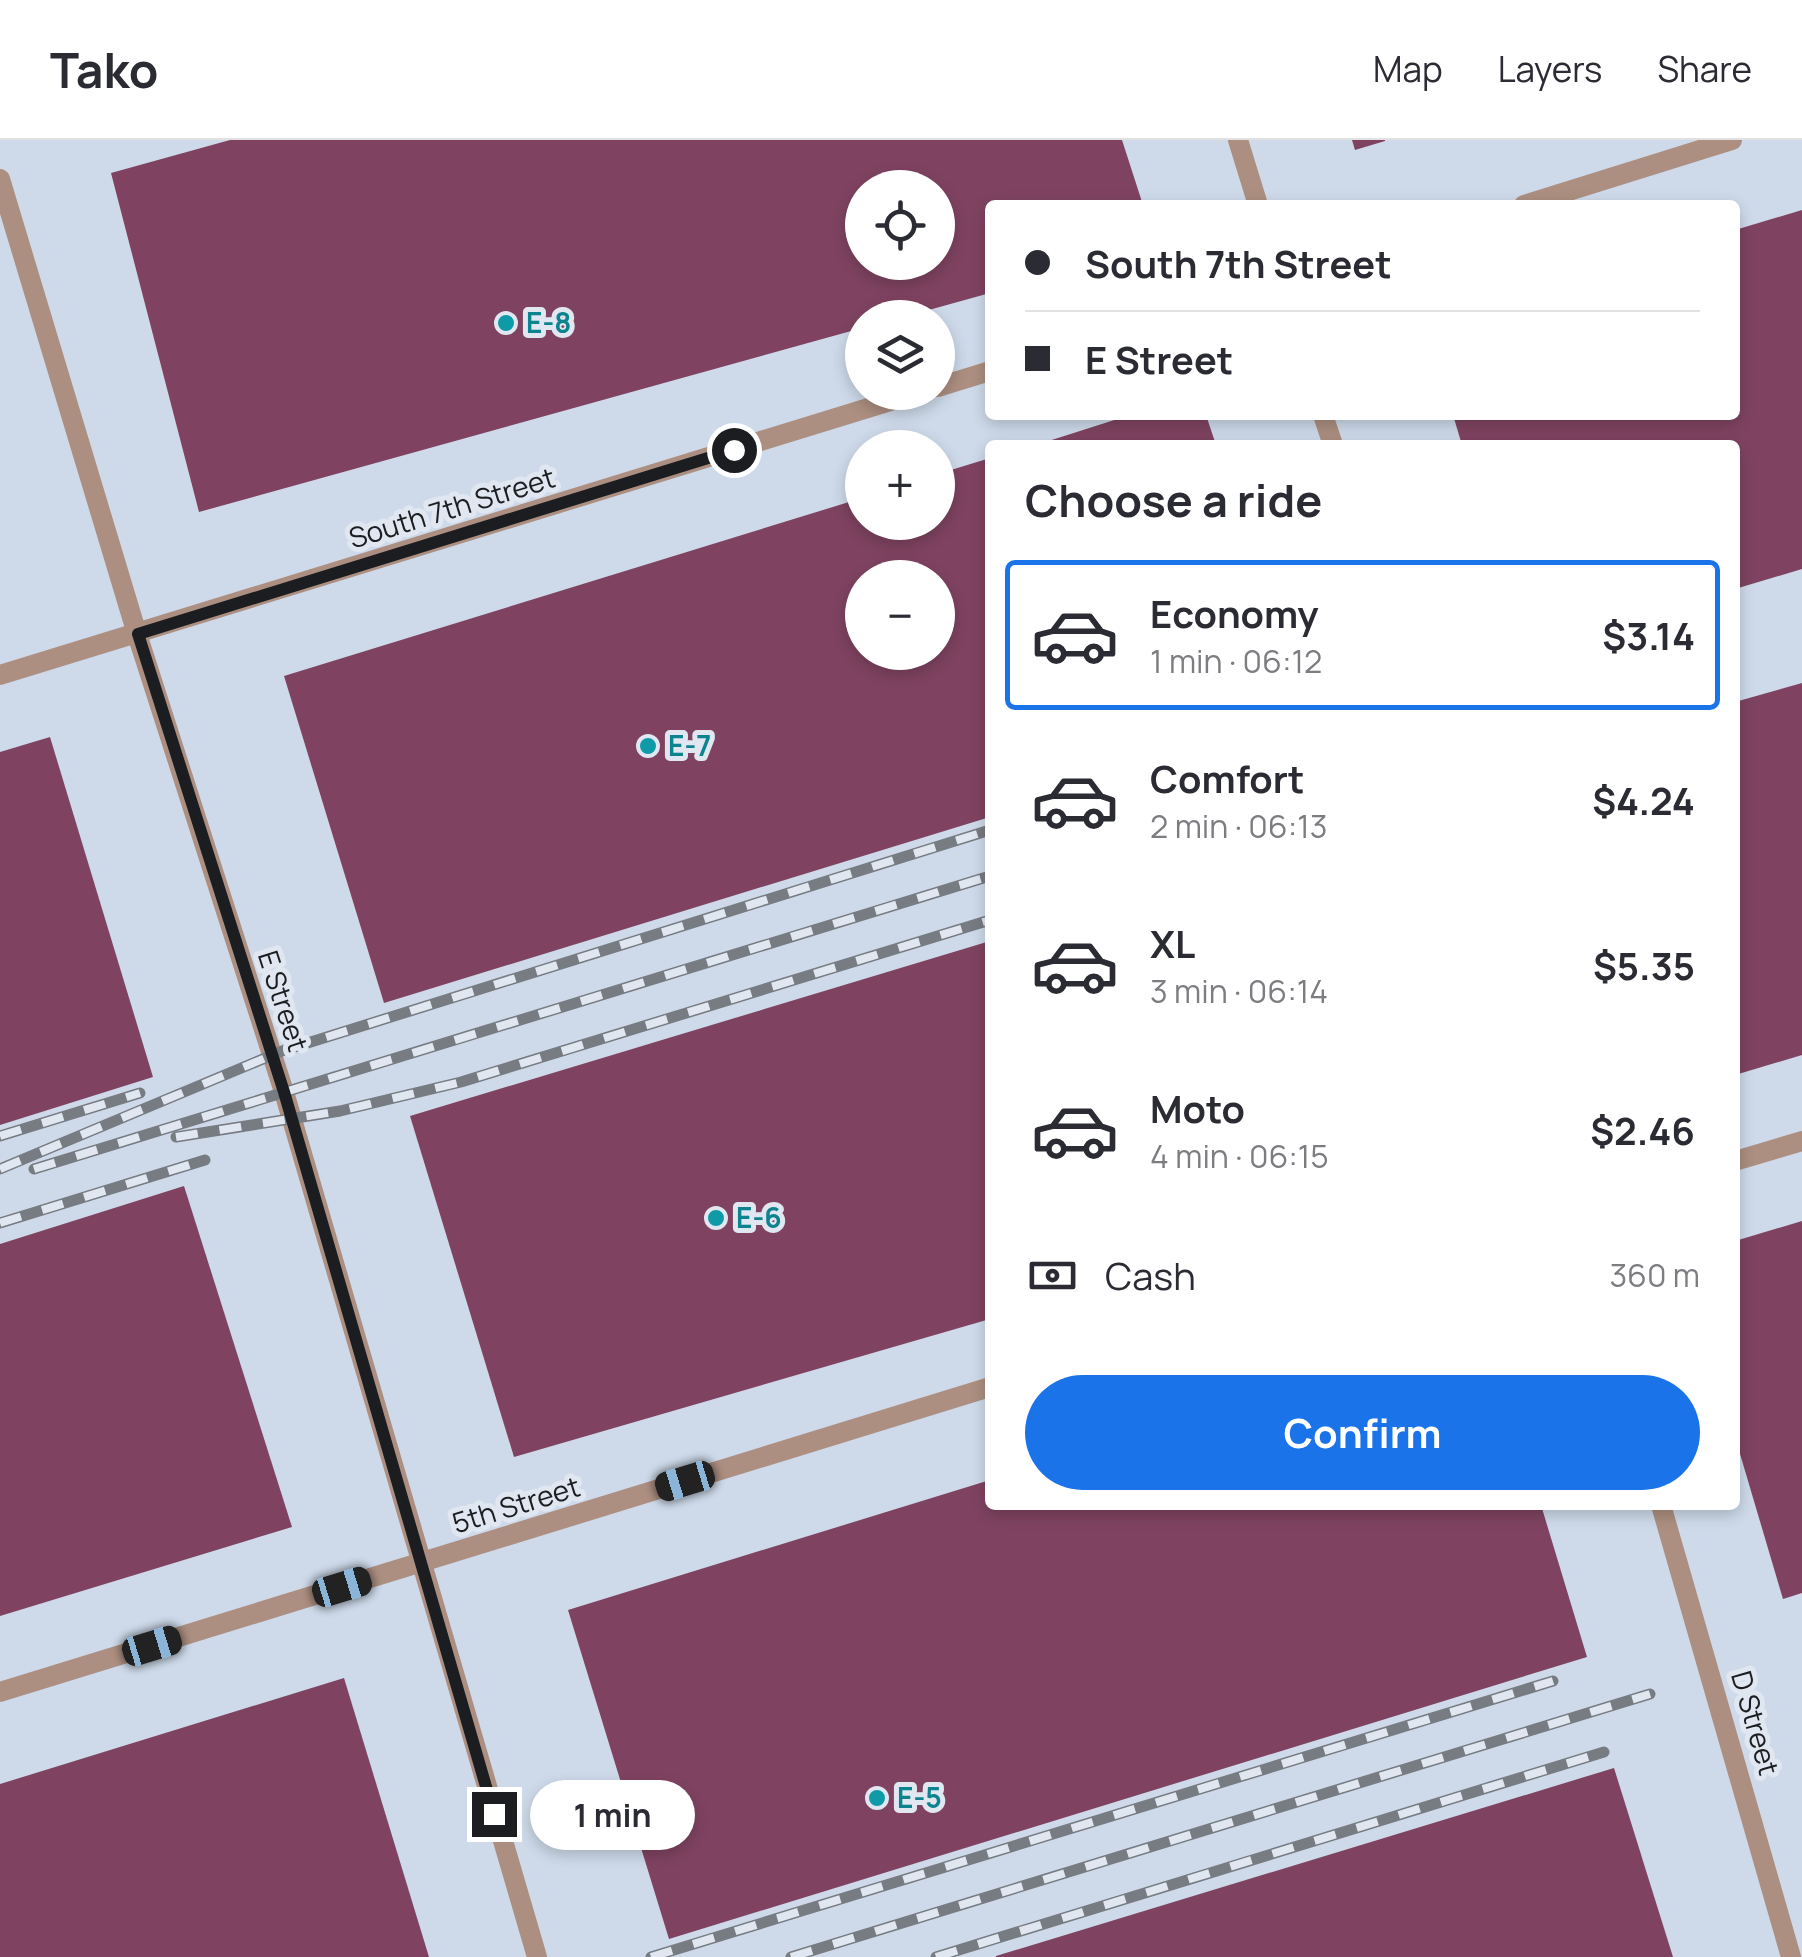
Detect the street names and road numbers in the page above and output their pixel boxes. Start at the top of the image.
street label: South 7th Street [344,458,559,556]
street label: E Street [250,945,318,1056]
street label: 5th Street [447,1467,584,1541]
street label: D Street [1723,1666,1789,1779]

